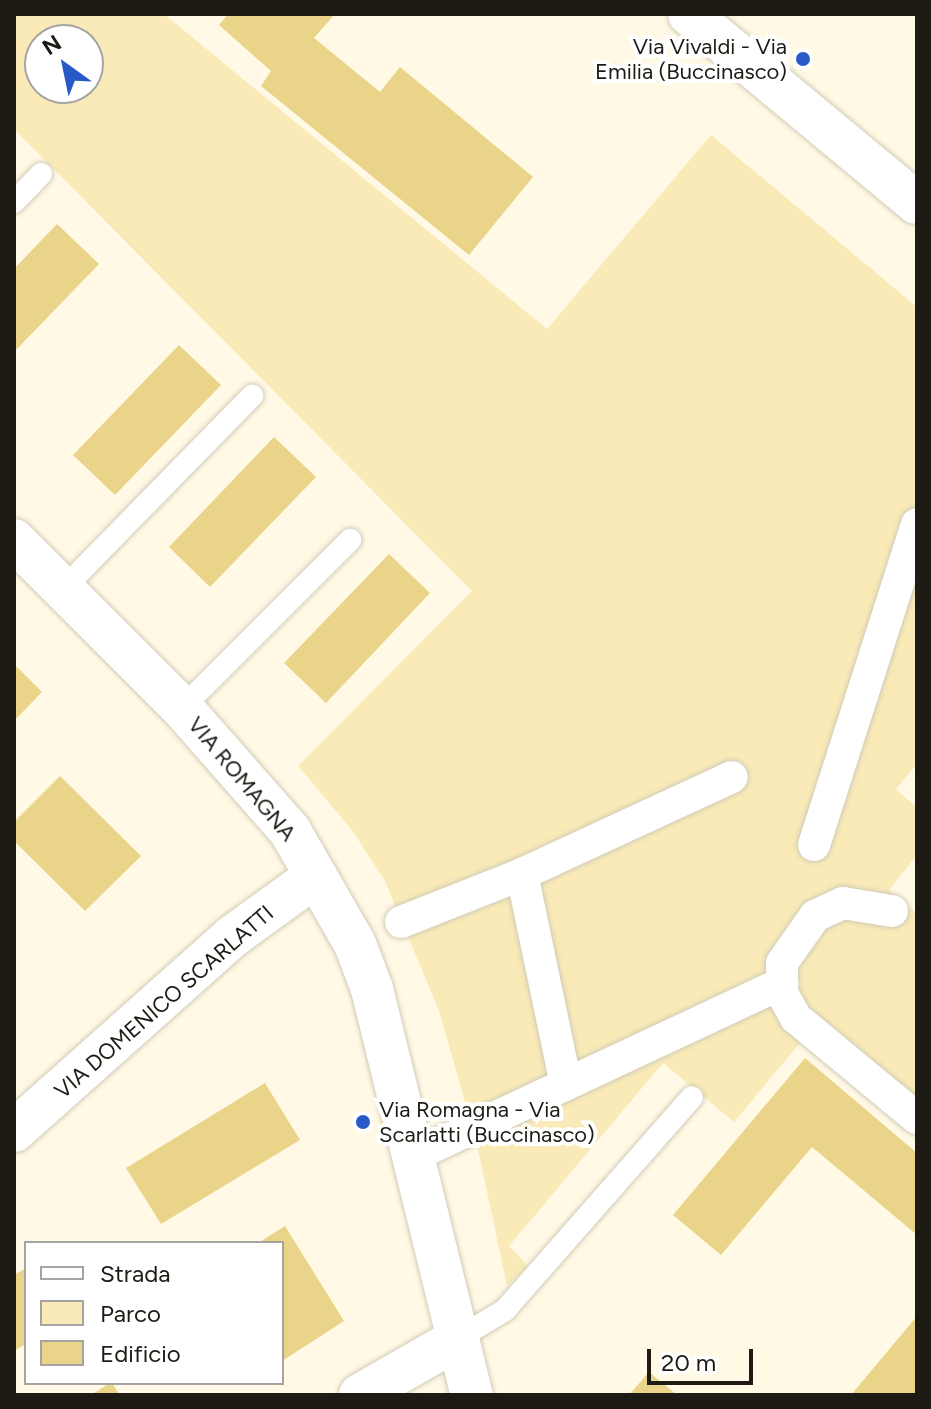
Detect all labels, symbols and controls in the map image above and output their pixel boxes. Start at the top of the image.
north arrow [24,24,104,104]
text: N [37,29,66,61]
place label: Via Vivaldi - Via Emilia (Buccinasco) [595,33,787,84]
marker: Via Vivaldi - Via Emilia (Buccinasco) [794,50,812,68]
street label: VIA ROMAGNA [182,712,302,846]
street label: VIA DOMENICO SCARLATTI [49,900,279,1104]
place label: Via Romagna - Via Scarlatti (Buccinasco) [379,1096,595,1148]
marker: Via Romagna - Via Scarlatti (Buccinasco) [354,1113,372,1131]
legend [24,1241,284,1385]
text: Strada [100,1259,170,1288]
text: Parco [100,1299,161,1328]
scale bar [651,1333,757,1383]
text: Edificio [100,1339,181,1368]
text: 20 m [661,1348,716,1377]

